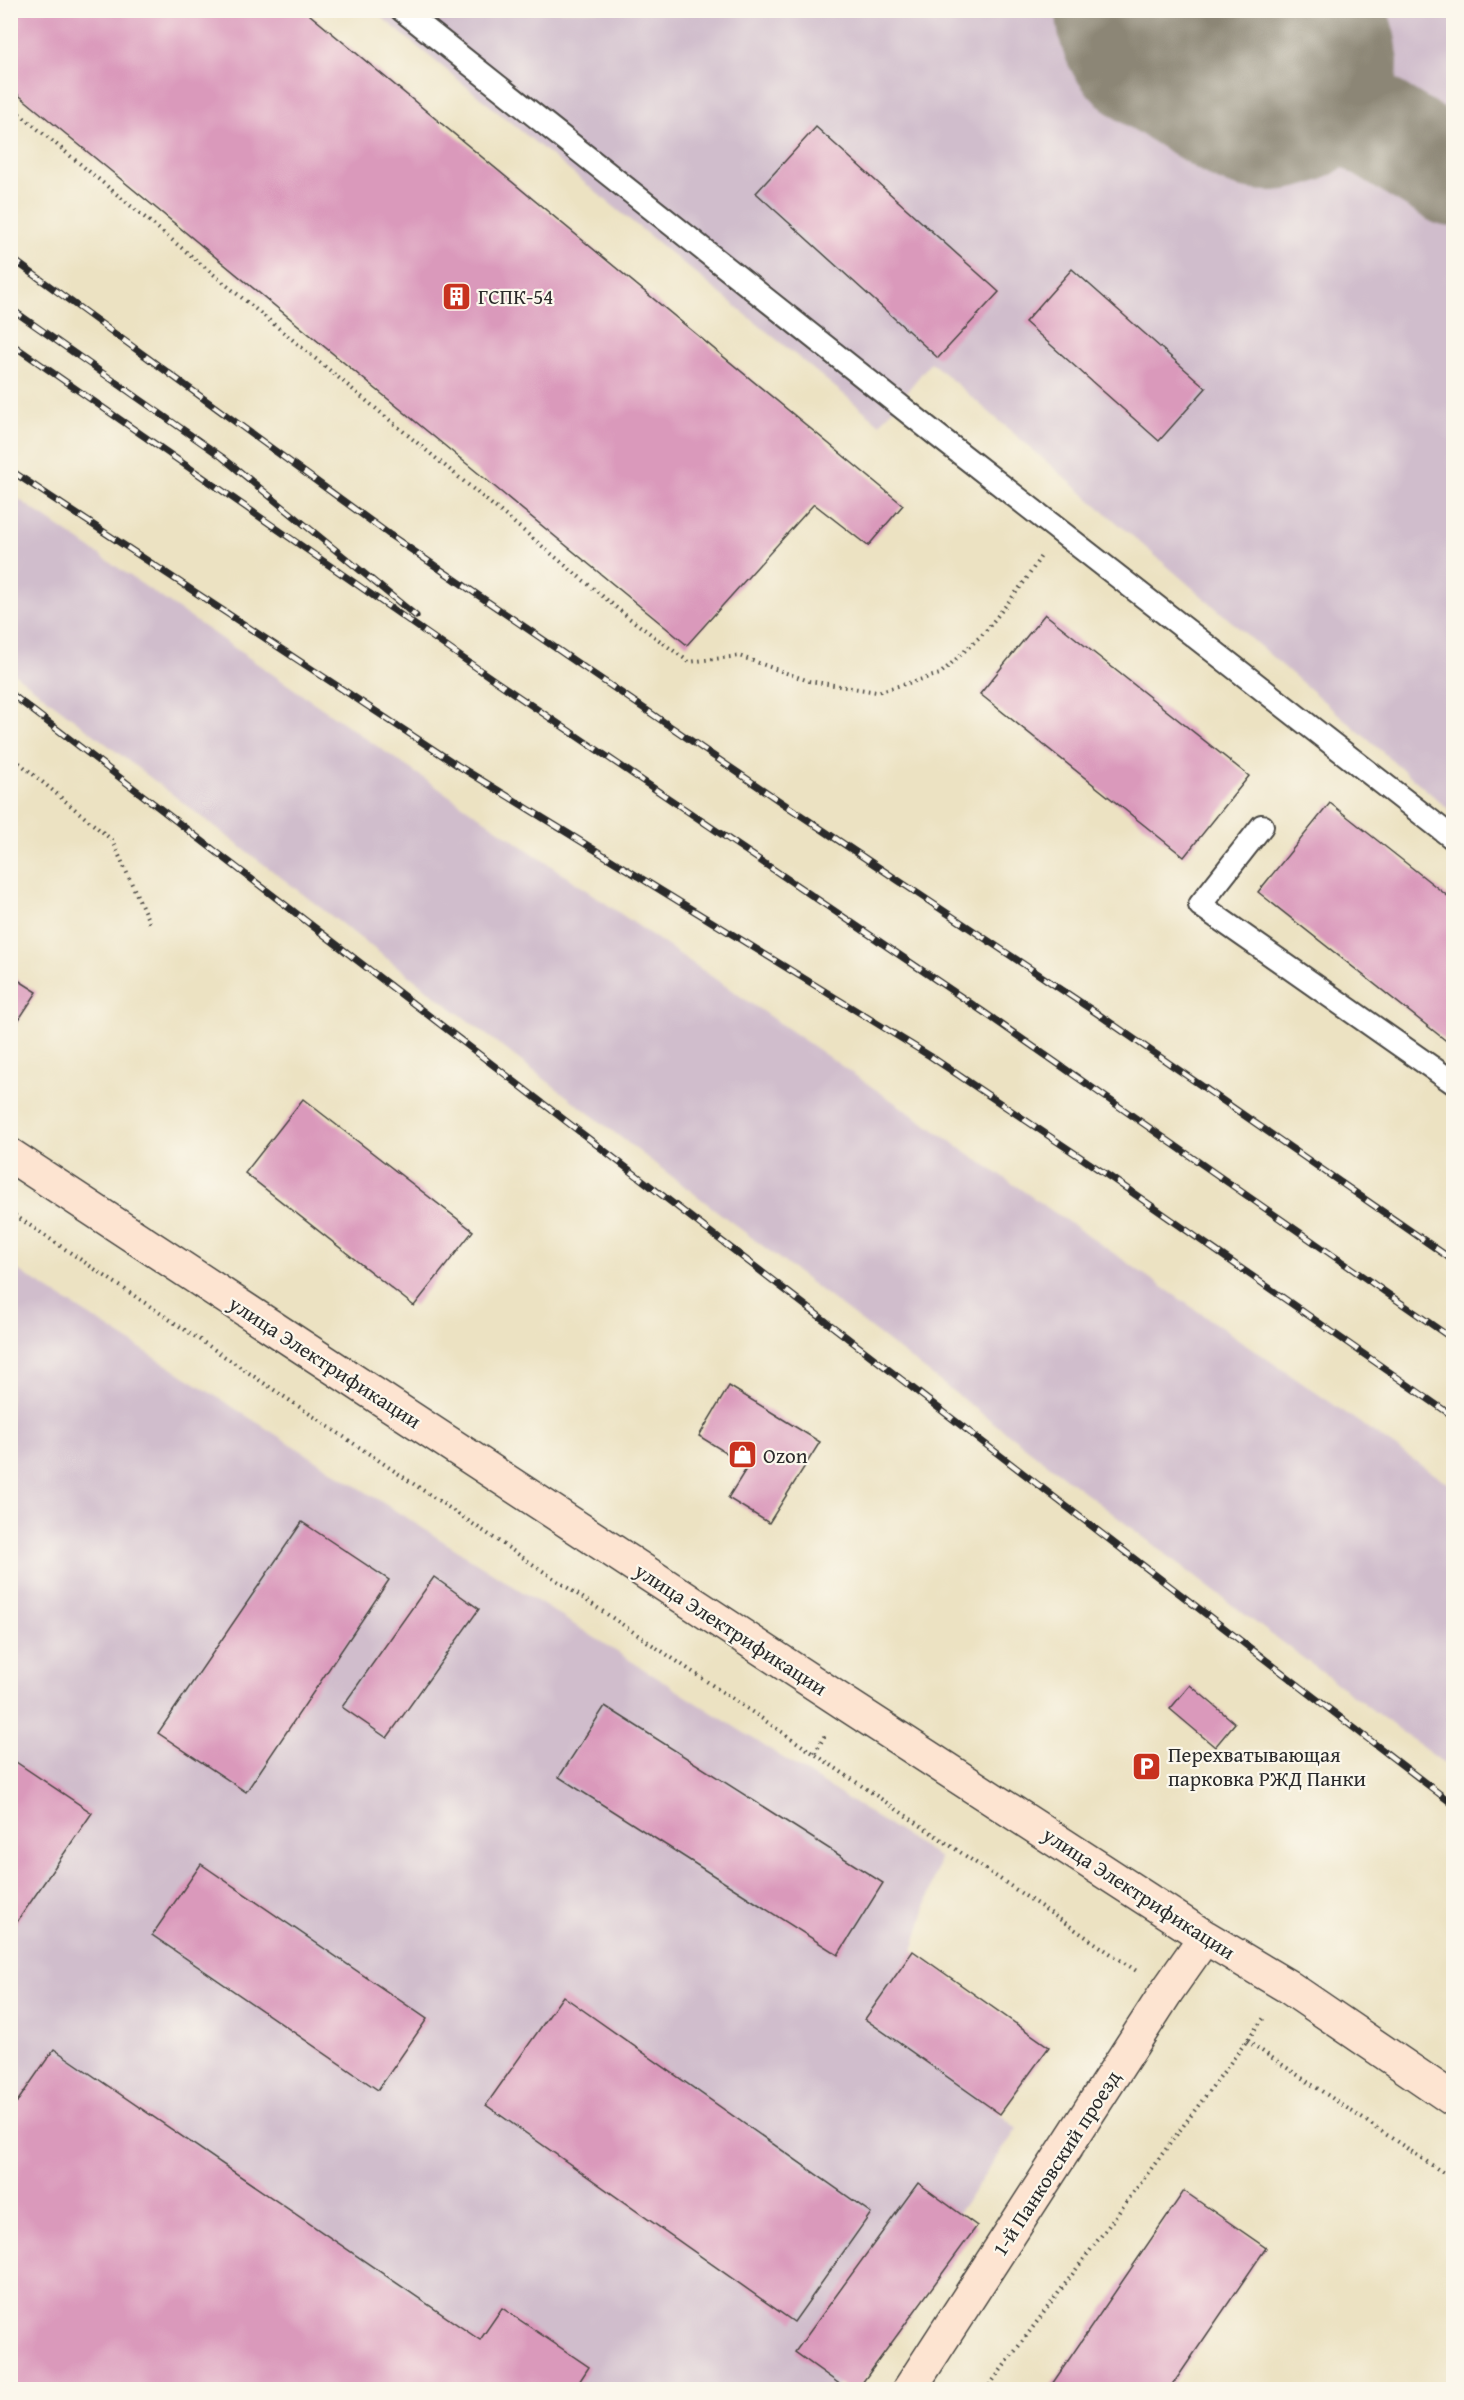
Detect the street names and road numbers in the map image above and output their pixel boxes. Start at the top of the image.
street label: улица Электрификации [222,1287,427,1436]
street label: улица Электрификации [628,1554,833,1703]
street label: улица Электрификации [1036,1818,1241,1967]
street label: 1-й Панковский проезд [984,2063,1128,2262]

